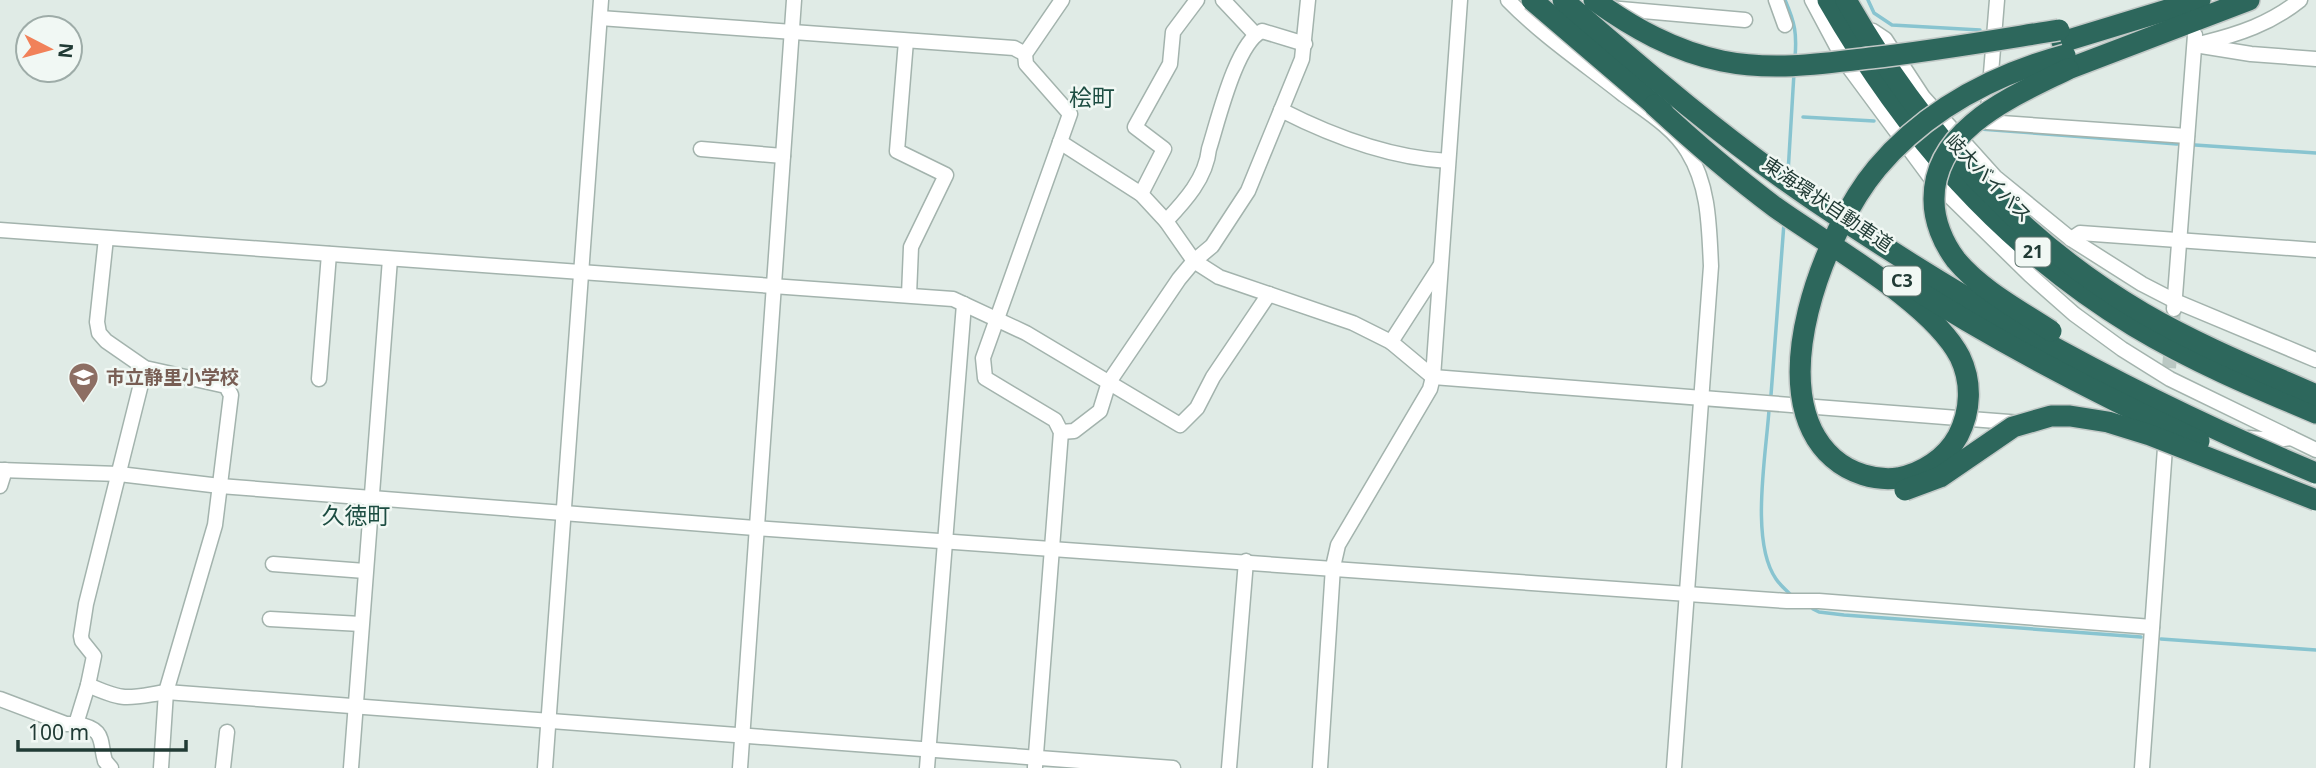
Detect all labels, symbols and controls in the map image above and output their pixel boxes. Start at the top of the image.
north arrow [14,14,84,84]
text: N [52,42,80,60]
district label: 桧町 [1069,81,1115,113]
street label: 岐大バイパス [1940,128,2038,228]
street label: 東海環状自動車道 [1758,151,1898,257]
road number: 21 [2016,238,2050,266]
road number: C3 [1883,267,1921,296]
school or university icon: 市立静里小学校 [66,360,100,404]
place label: 市立静里小学校 [106,364,239,390]
district label: 久徳町 [322,499,391,531]
scale bar [18,708,186,752]
text: 100 m [28,718,89,746]

